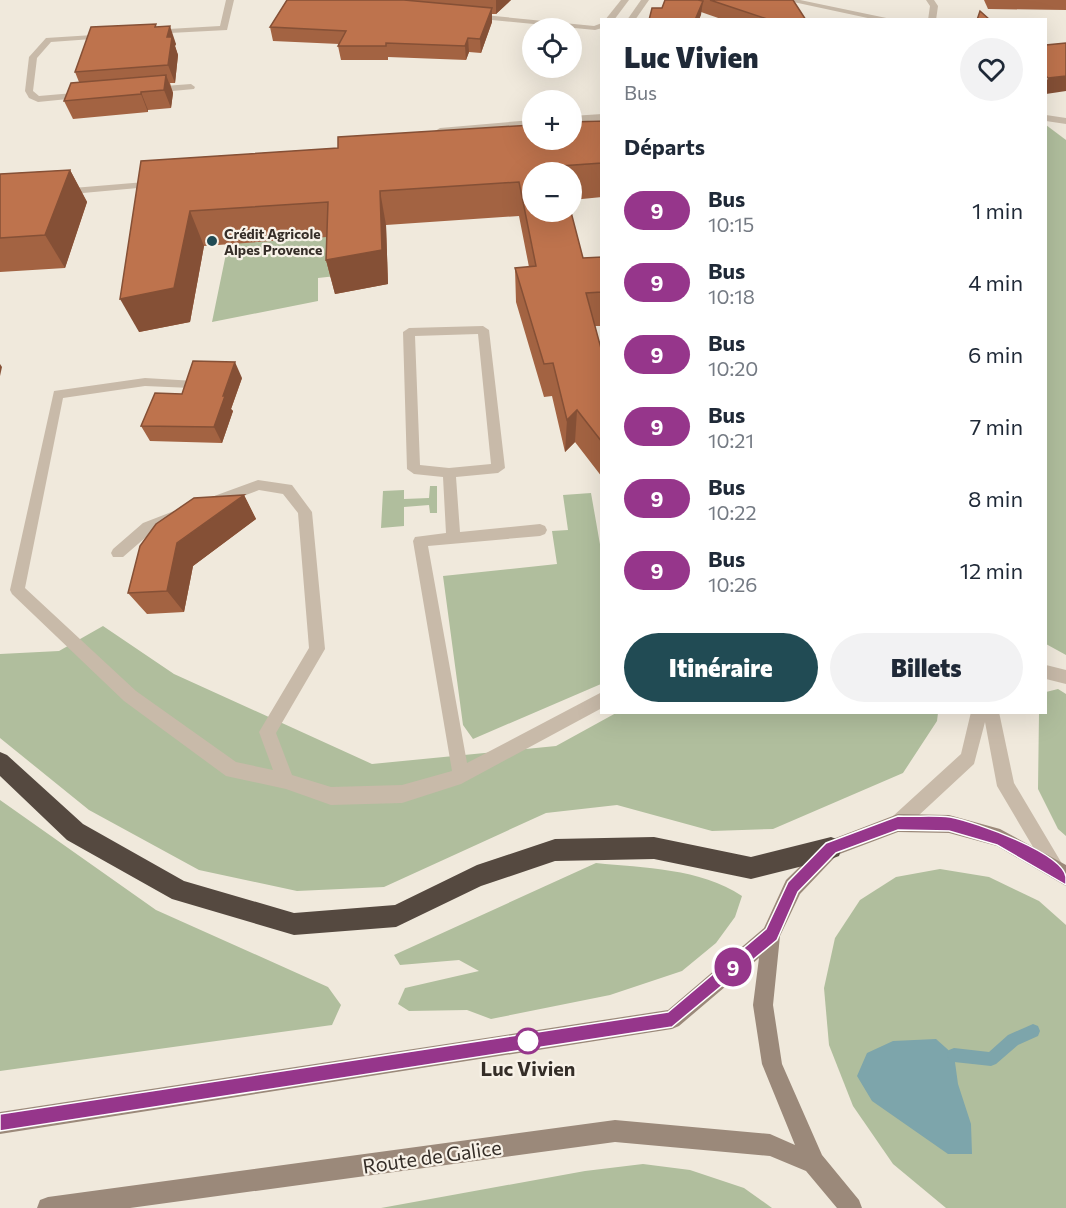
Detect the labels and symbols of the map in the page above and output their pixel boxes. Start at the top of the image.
place label: Crédit Agricole Alpes Provence [224,225,322,258]
marker: Crédit Agricole Alpes Provence [205,234,219,248]
line badge: 9 [714,948,752,986]
marker: Luc Vivien [515,1028,541,1054]
place label: Luc Vivien [481,1056,575,1080]
street label: Route de Galice [361,1134,503,1178]

